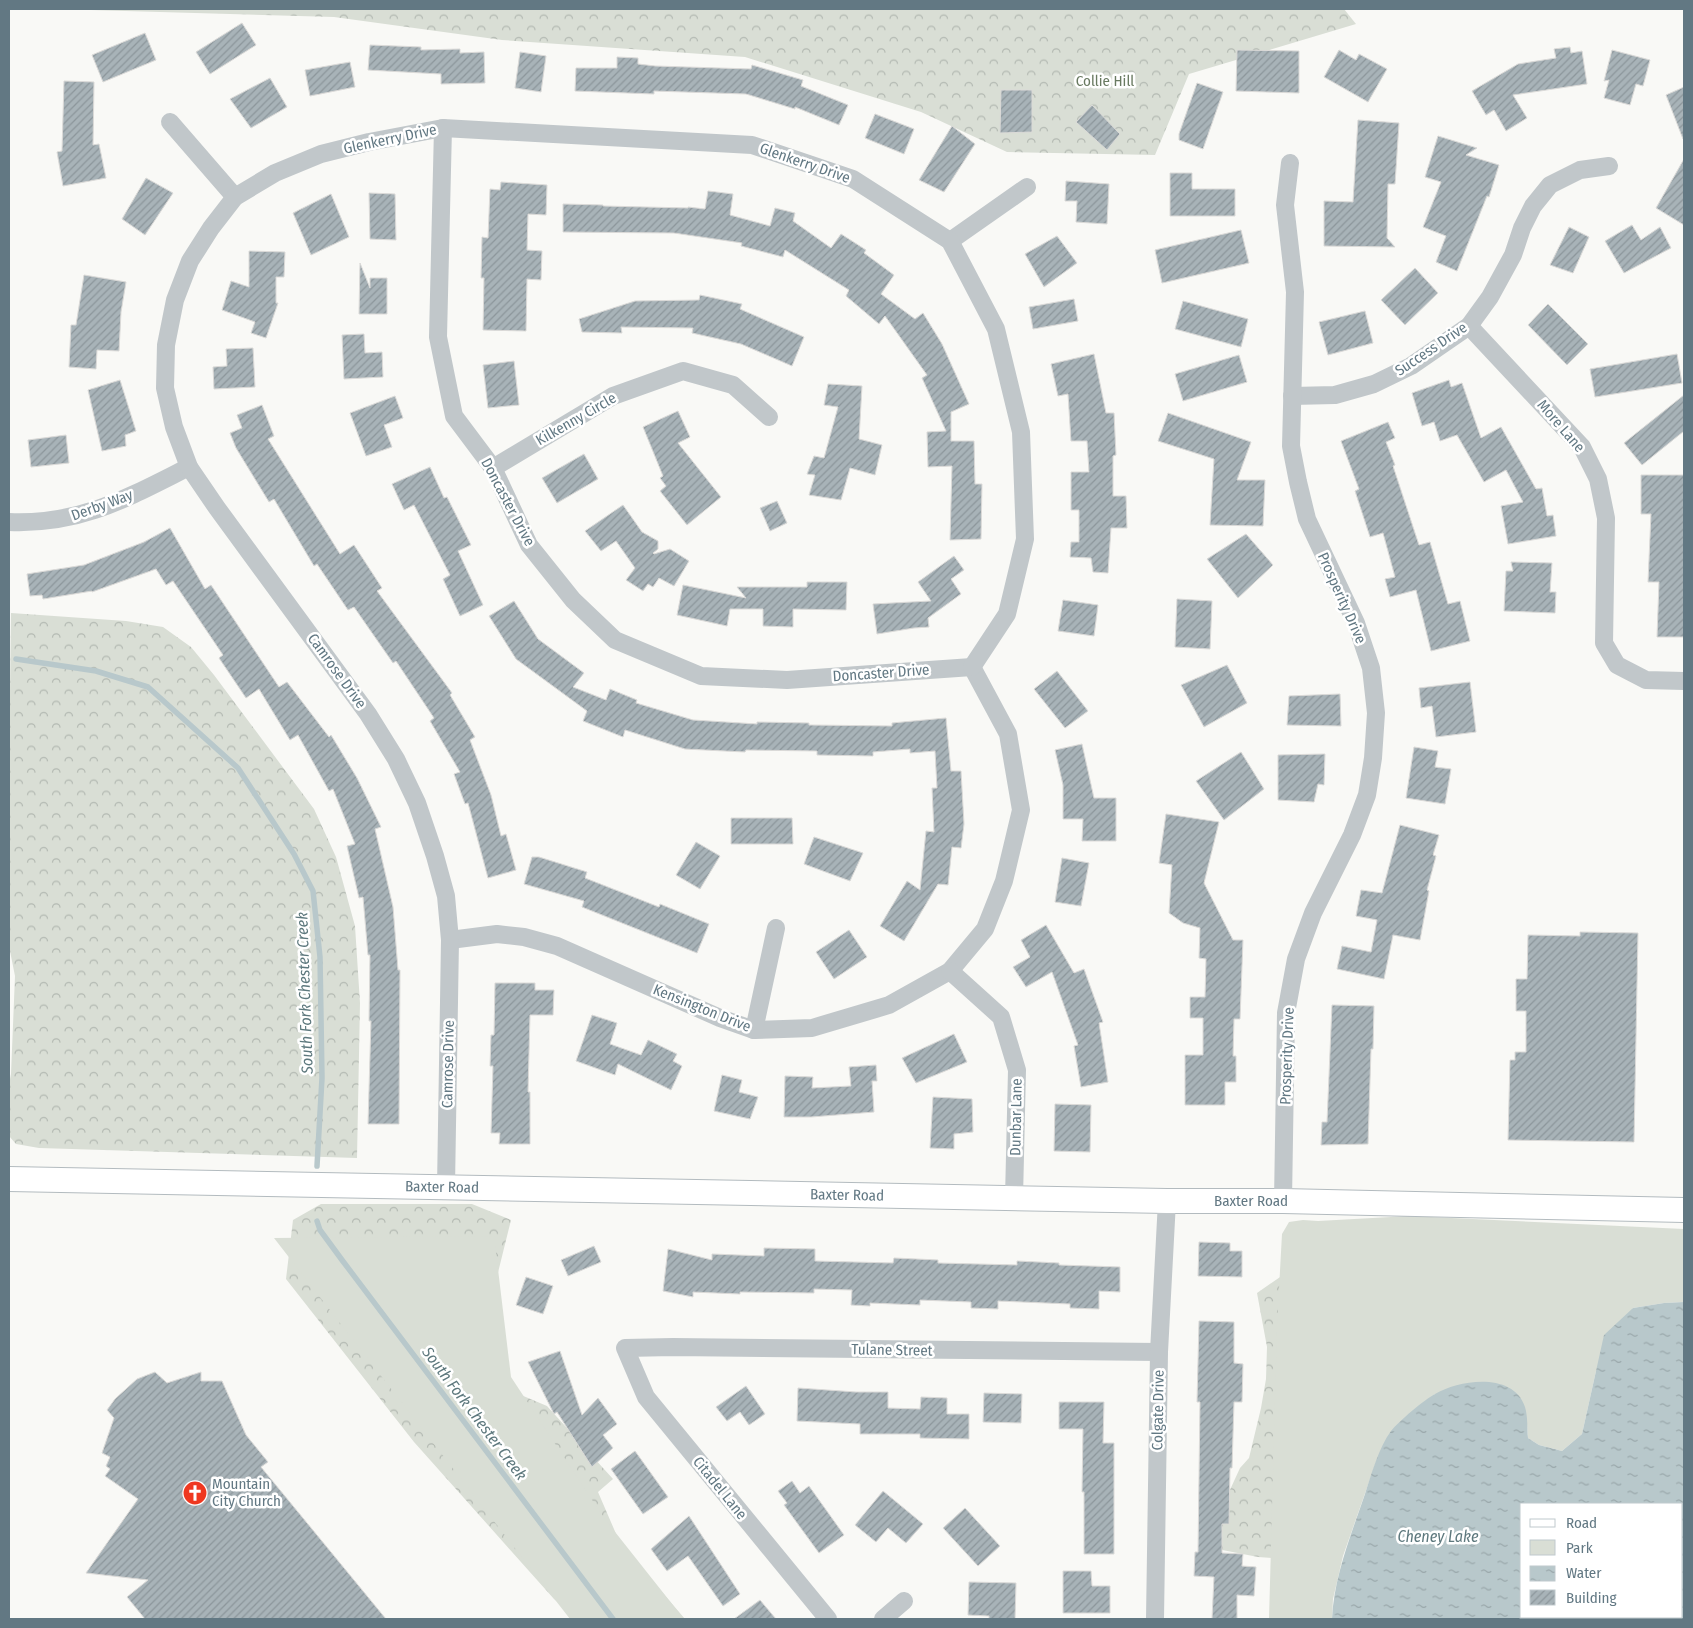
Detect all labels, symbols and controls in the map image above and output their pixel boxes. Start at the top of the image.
park label: Collie Hill [1076,72,1134,90]
street label: Glenkerry Drive [342,120,438,158]
street label: Glenkerry Drive [757,139,853,187]
street label: Success Drive [1392,318,1470,380]
street label: Kilkenny Circle [533,389,619,449]
street label: More Lane [1533,396,1589,456]
street label: Doncaster Drive [477,455,539,549]
street label: Derby Way [69,485,135,524]
street label: Prosperity Drive [1314,550,1370,646]
street label: Camrose Drive [304,630,370,712]
street label: Doncaster Drive [832,661,930,685]
water label: South Fork Chester Creek [292,912,317,1075]
street label: Kensington Drive [650,980,754,1036]
street label: Prosperity Drive [1276,1007,1298,1105]
street label: Camrose Drive [438,1020,458,1108]
street label: Dunbar Lane [1006,1078,1026,1156]
street label: Baxter Road [405,1177,479,1197]
street label: Baxter Road [810,1185,884,1205]
street label: Baxter Road [1214,1192,1288,1210]
street label: Tulane Street [851,1340,933,1360]
water label: South Fork Chester Creek [418,1342,531,1484]
street label: Colgate Drive [1148,1370,1168,1450]
street label: Citadel Lane [689,1453,751,1523]
place label: Mountain City Church [212,1475,281,1510]
church icon: Mountain City Church [182,1480,208,1506]
legend [1520,1503,1683,1618]
text: Road [1566,1514,1597,1532]
water label: Cheney Lake [1397,1527,1479,1546]
text: Park [1566,1539,1593,1557]
text: Water [1566,1564,1602,1582]
text: Building [1566,1589,1617,1607]

